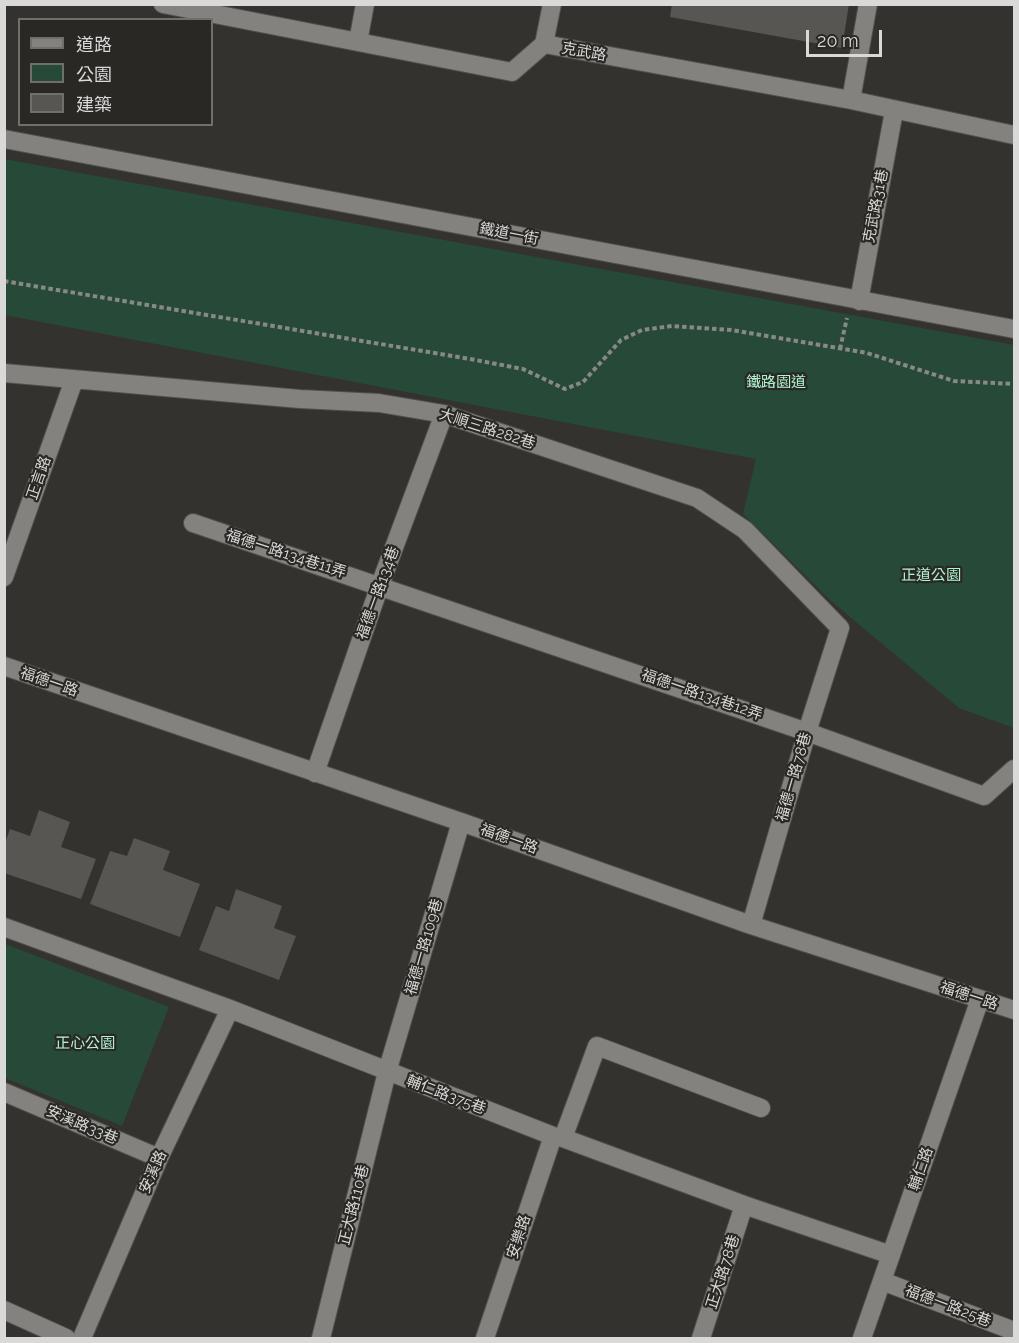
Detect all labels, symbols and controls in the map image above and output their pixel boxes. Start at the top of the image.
legend [18,18,213,126]
scale bar [809,18,886,56]
text: 20 m [817,30,859,51]
text: 道路 [76,34,112,55]
street label: 克武路 [560,39,608,65]
text: 公園 [76,64,112,85]
text: 建築 [76,94,112,115]
street label: 克武路31巷 [860,168,892,244]
street label: 鐵道一街 [478,219,540,249]
park label: 鐵路園道 [746,373,806,391]
street label: 大順三路282巷 [437,405,537,453]
street label: 正言路 [23,454,55,502]
street label: 福德一路134巷11弄 [224,526,348,582]
street label: 福德一路134巷 [353,544,403,642]
park label: 正道公園 [901,566,961,584]
street label: 福德一路 [18,664,80,700]
street label: 福德一路134巷12弄 [639,666,765,724]
street label: 福德一路78巷 [773,730,815,824]
street label: 福德一路 [478,820,540,858]
street label: 福德一路109巷 [402,897,446,997]
street label: 福德一路 [938,978,1000,1014]
park label: 正心公園 [55,1034,115,1052]
street label: 輔仁路375巷 [404,1072,488,1118]
street label: 安溪路33巷 [43,1102,121,1148]
street label: 輔仁路 [905,1145,937,1193]
street label: 安溪路 [136,1148,170,1196]
street label: 正大路110巷 [335,1163,373,1247]
street label: 安樂路 [503,1213,535,1261]
street label: 正大路78巷 [703,1233,743,1311]
street label: 福德一路25巷 [902,1281,994,1331]

